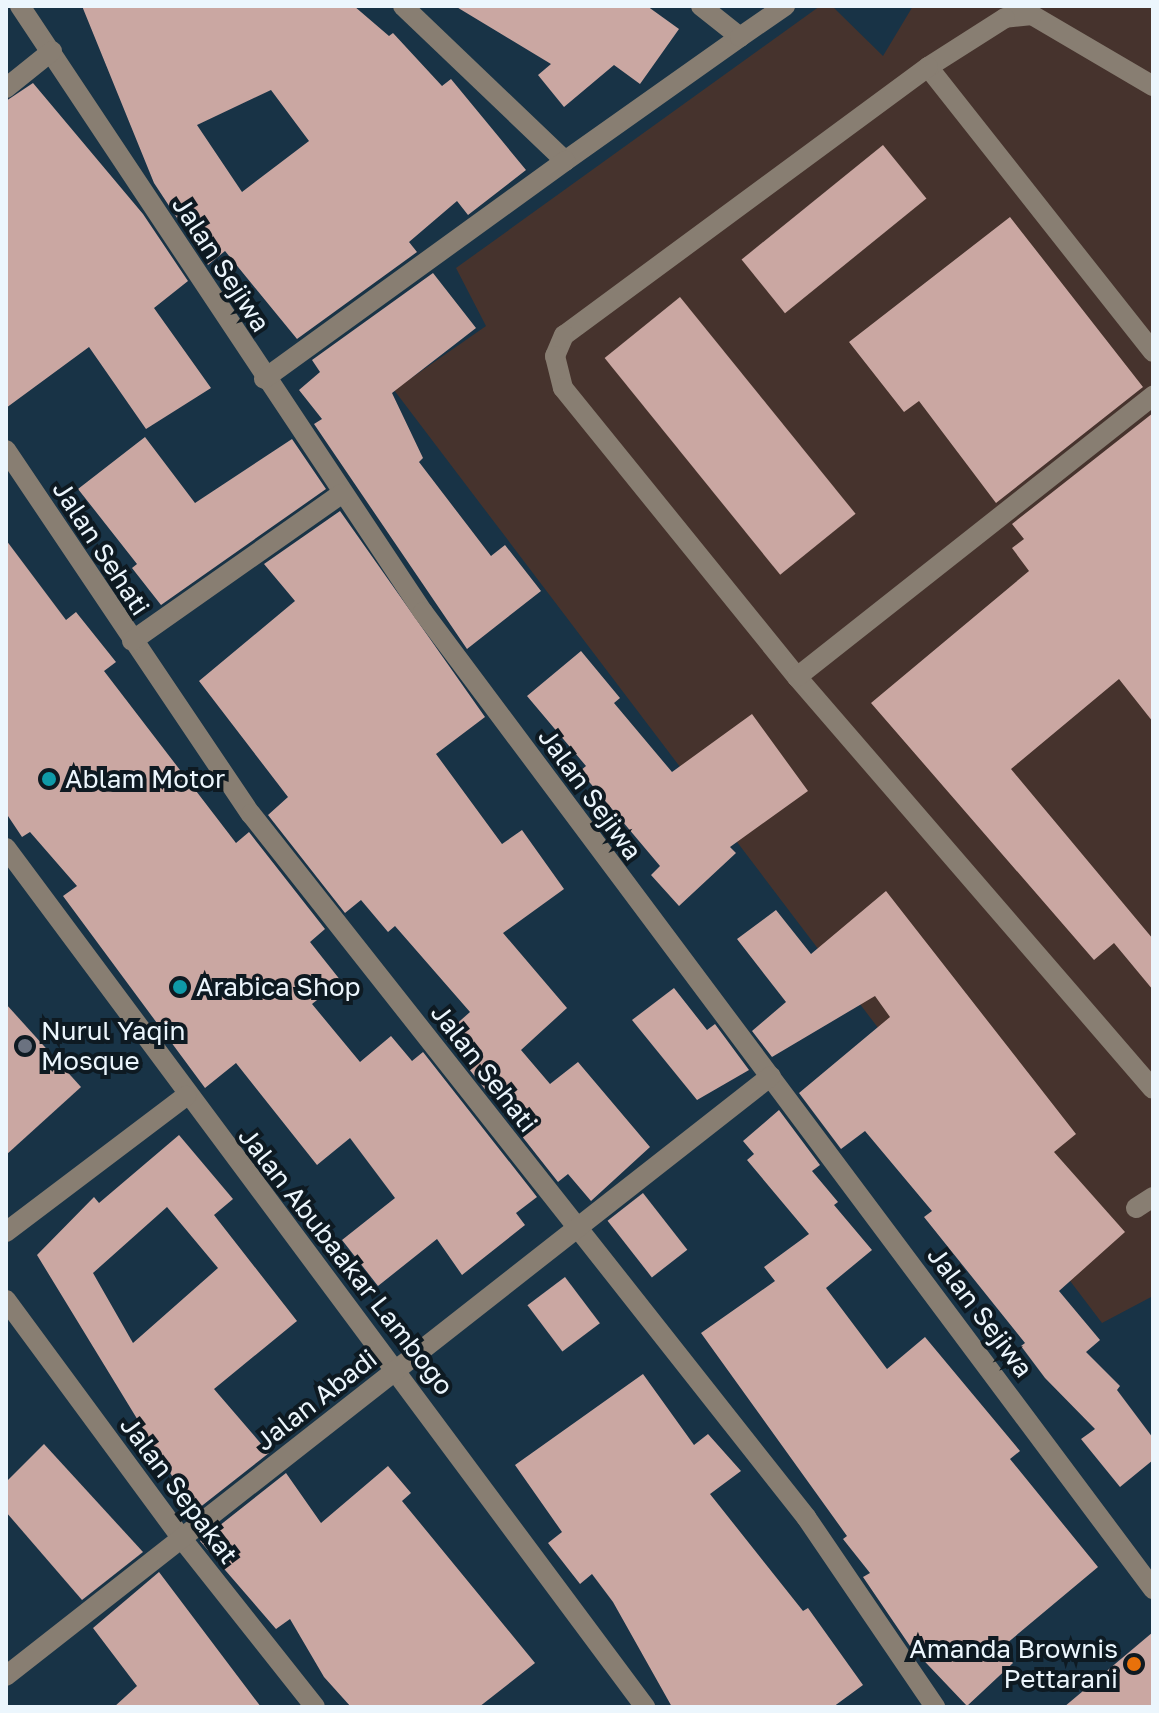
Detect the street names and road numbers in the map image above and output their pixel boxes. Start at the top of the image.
street label: Jalan Sejiwa [166,190,276,338]
street label: Jalan Sehati [46,475,156,621]
street label: Jalan Sejiwa [532,722,648,866]
street label: Jalan Sehati [424,998,544,1138]
street label: Jalan Abubaakar Lambogo [232,1121,460,1401]
street label: Jalan Sejiwa [921,1241,1039,1383]
street label: Jalan Abadi [249,1343,383,1457]
street label: Jalan Sepakat [113,1410,245,1570]

